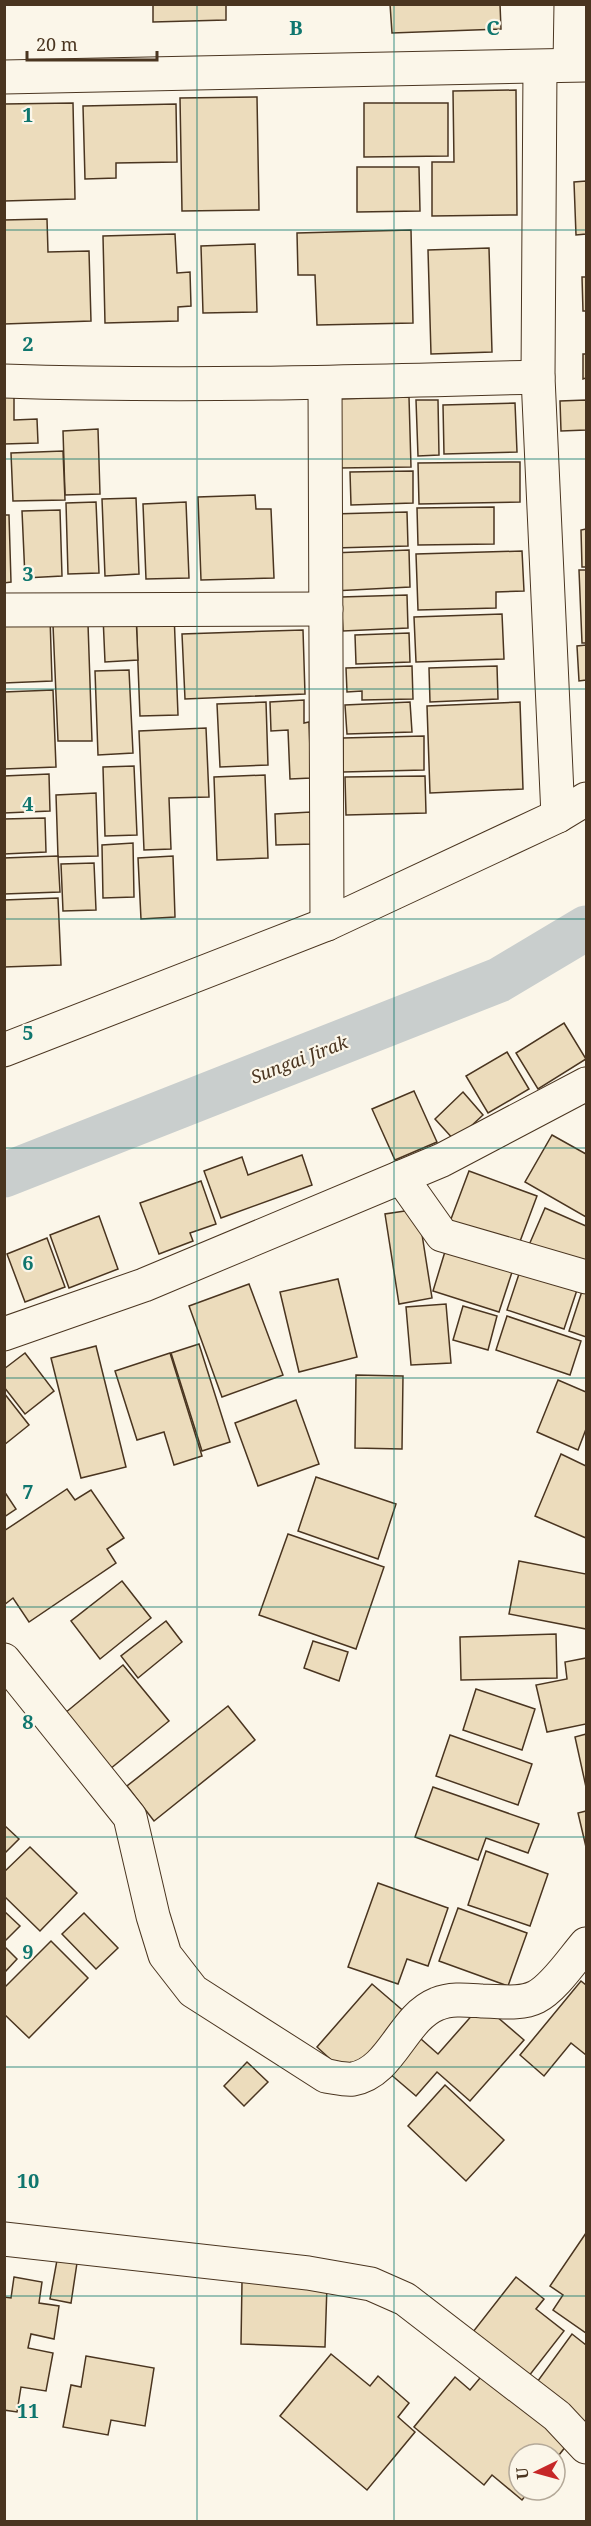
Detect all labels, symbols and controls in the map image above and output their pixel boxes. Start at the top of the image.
text: B [289,14,303,41]
text: C [486,14,500,41]
scale bar [27,24,158,62]
text: 20 m [36,32,78,56]
text: 1 [22,101,34,128]
text: 2 [22,330,34,357]
text: 3 [22,560,34,587]
text: 4 [22,790,34,817]
text: 5 [22,1019,34,1046]
water label: Sungai Jirak [247,1029,352,1089]
text: 6 [22,1249,34,1276]
text: 7 [22,1478,34,1505]
text: 8 [22,1708,34,1735]
text: 9 [22,1938,34,1965]
text: 10 [17,2167,39,2194]
text: 11 [17,2397,39,2424]
north arrow [507,2442,567,2502]
text: U [511,2466,534,2480]

